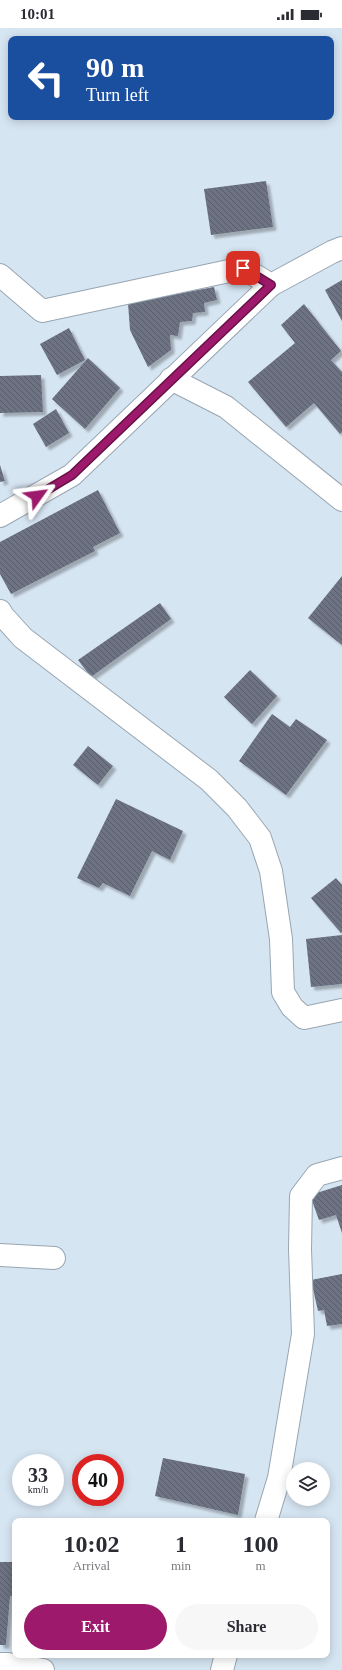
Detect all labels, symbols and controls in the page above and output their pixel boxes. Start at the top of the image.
text: 10:01 [20,6,55,22]
icon: left [20,52,72,104]
text: 90 m [86,52,144,83]
text: Turn left [86,85,149,105]
pin [226,251,260,285]
icon: arrive [232,257,254,279]
position arrow [16,475,58,517]
speed limit sign: 40 [72,1454,124,1506]
map controls [286,1462,330,1506]
button: layers [286,1462,330,1506]
text: 33 [28,1464,48,1486]
text: km/h [28,1484,48,1495]
text: 10:02 [63,1531,119,1557]
text: 1 [175,1531,187,1557]
text: 100 [243,1531,279,1557]
text: Arrival [73,1558,110,1573]
text: min [171,1558,191,1573]
text: m [255,1558,266,1573]
button: Exit [24,1604,167,1650]
button: Share [175,1604,318,1650]

